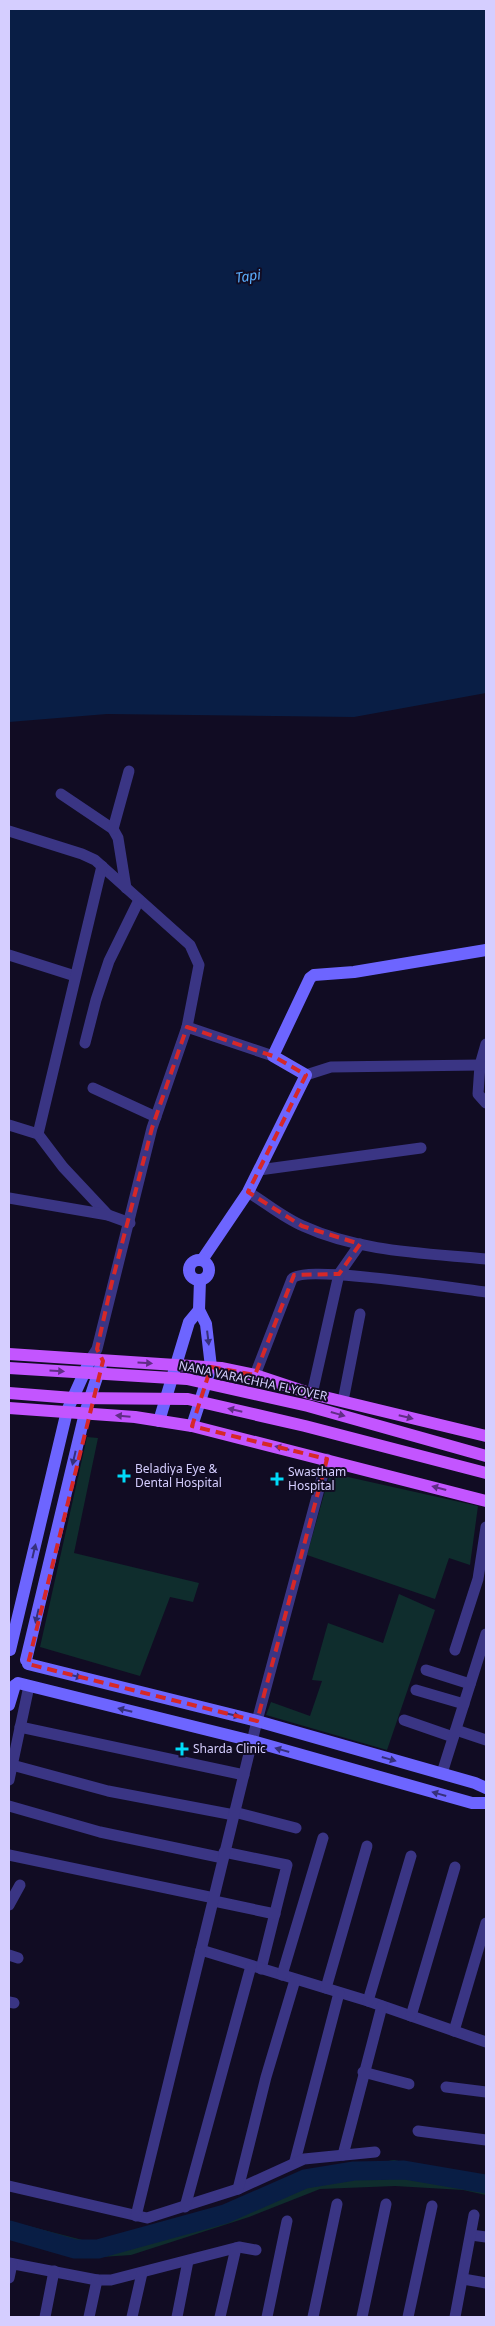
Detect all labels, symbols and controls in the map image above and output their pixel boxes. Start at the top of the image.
water label: Tapi [234,264,262,287]
one-way arrow [204,1330,212,1346]
street label: NANA VARACHHA FLYOVER [177,1356,329,1405]
one-way arrow [137,1360,153,1368]
one-way arrow [50,1368,66,1376]
one-way arrow [228,1406,243,1414]
one-way arrow [331,1411,346,1419]
one-way arrow [114,1412,130,1420]
one-way arrow [398,1413,413,1421]
one-way arrow [274,1444,289,1452]
one-way arrow [70,1450,78,1465]
place label: Beladiya Eye & Dental Hospital [135,1460,222,1491]
place label: Swastham Hospital [288,1463,346,1494]
marker: Beladiya Eye & Dental Hospital [117,1469,131,1483]
marker: Swastham Hospital [270,1472,284,1486]
one-way arrow [432,1484,447,1492]
one-way arrow [30,1543,38,1558]
one-way arrow [33,1608,41,1623]
one-way arrow [68,1672,83,1680]
one-way arrow [117,1706,132,1714]
one-way arrow [225,1711,240,1719]
place label: Sharda Clinic [193,1740,266,1757]
marker: Sharda Clinic [175,1742,189,1756]
one-way arrow [275,1745,290,1753]
one-way arrow [382,1755,397,1763]
one-way arrow [431,1789,446,1797]

